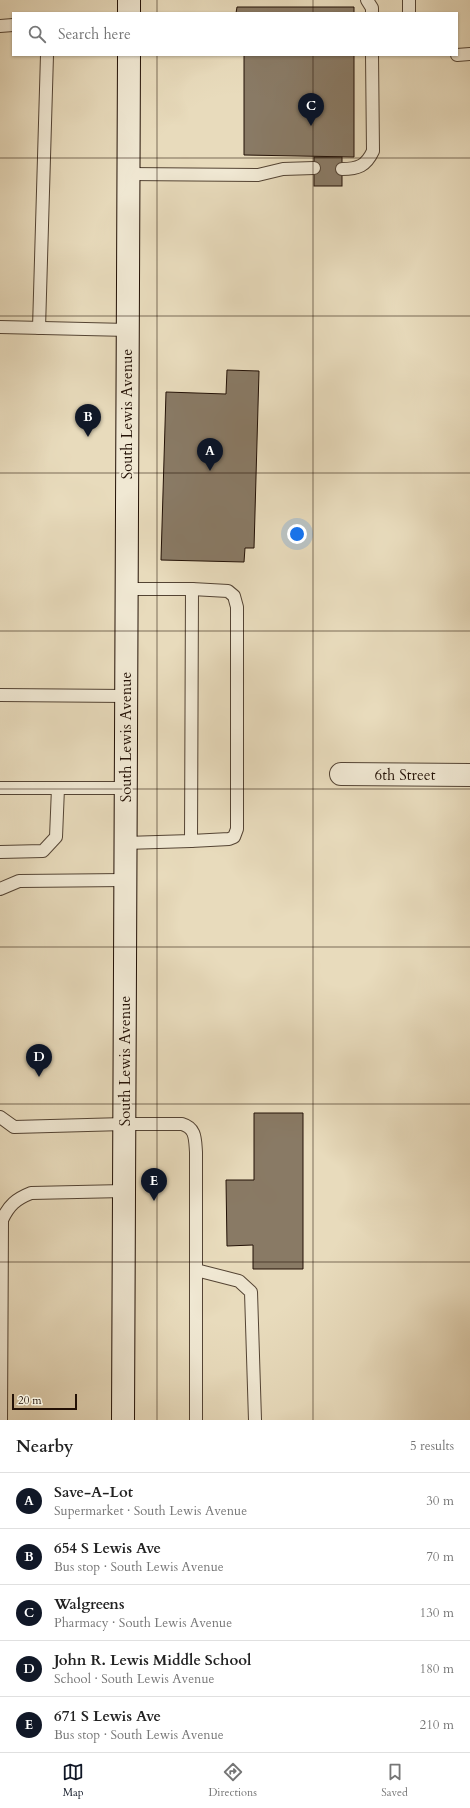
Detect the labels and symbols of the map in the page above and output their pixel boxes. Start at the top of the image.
pin: C [298,93,324,126]
street label: South Lewis Avenue [117,348,137,479]
pin: B [75,404,101,437]
pin: A [197,438,223,471]
your location [287,524,307,544]
street label: South Lewis Avenue [116,671,136,802]
street label: 6th Street [375,765,436,785]
street label: South Lewis Avenue [115,995,135,1126]
pin: D [26,1044,52,1077]
pin: E [141,1168,167,1201]
scale bar [12,1392,77,1411]

